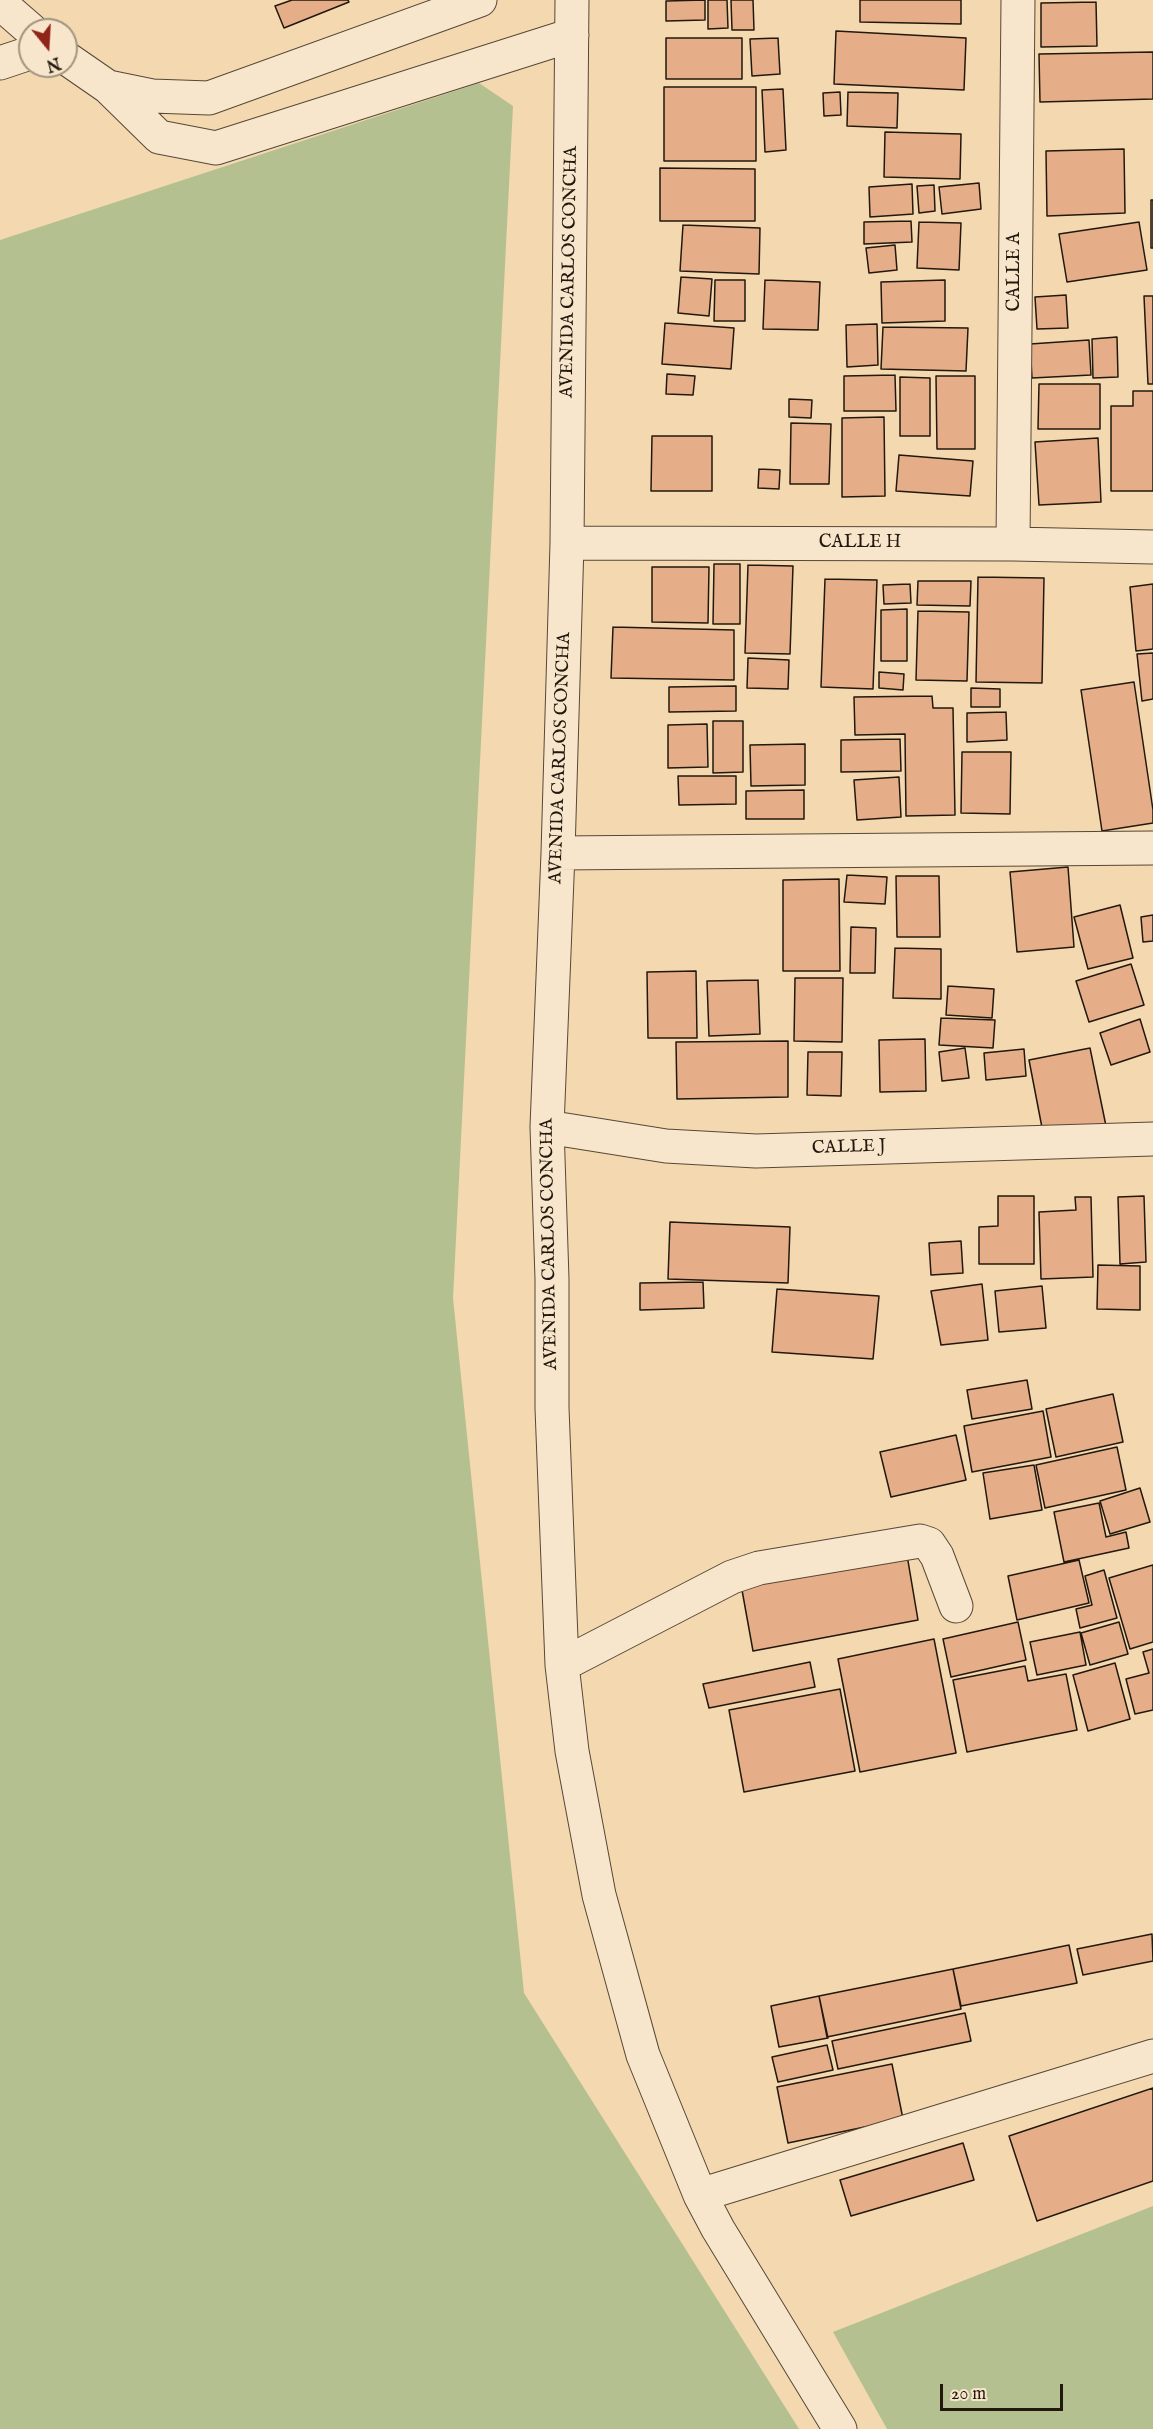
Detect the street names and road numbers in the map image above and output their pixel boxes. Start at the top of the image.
street label: AVENIDA CARLOS CONCHA [557,146,583,398]
street label: CALLE A [1004,232,1026,312]
street label: CALLE H [819,532,901,554]
street label: AVENIDA CARLOS CONCHA [546,632,576,884]
street label: AVENIDA CARLOS CONCHA [537,1118,563,1370]
street label: CALLE J [811,1136,887,1160]

